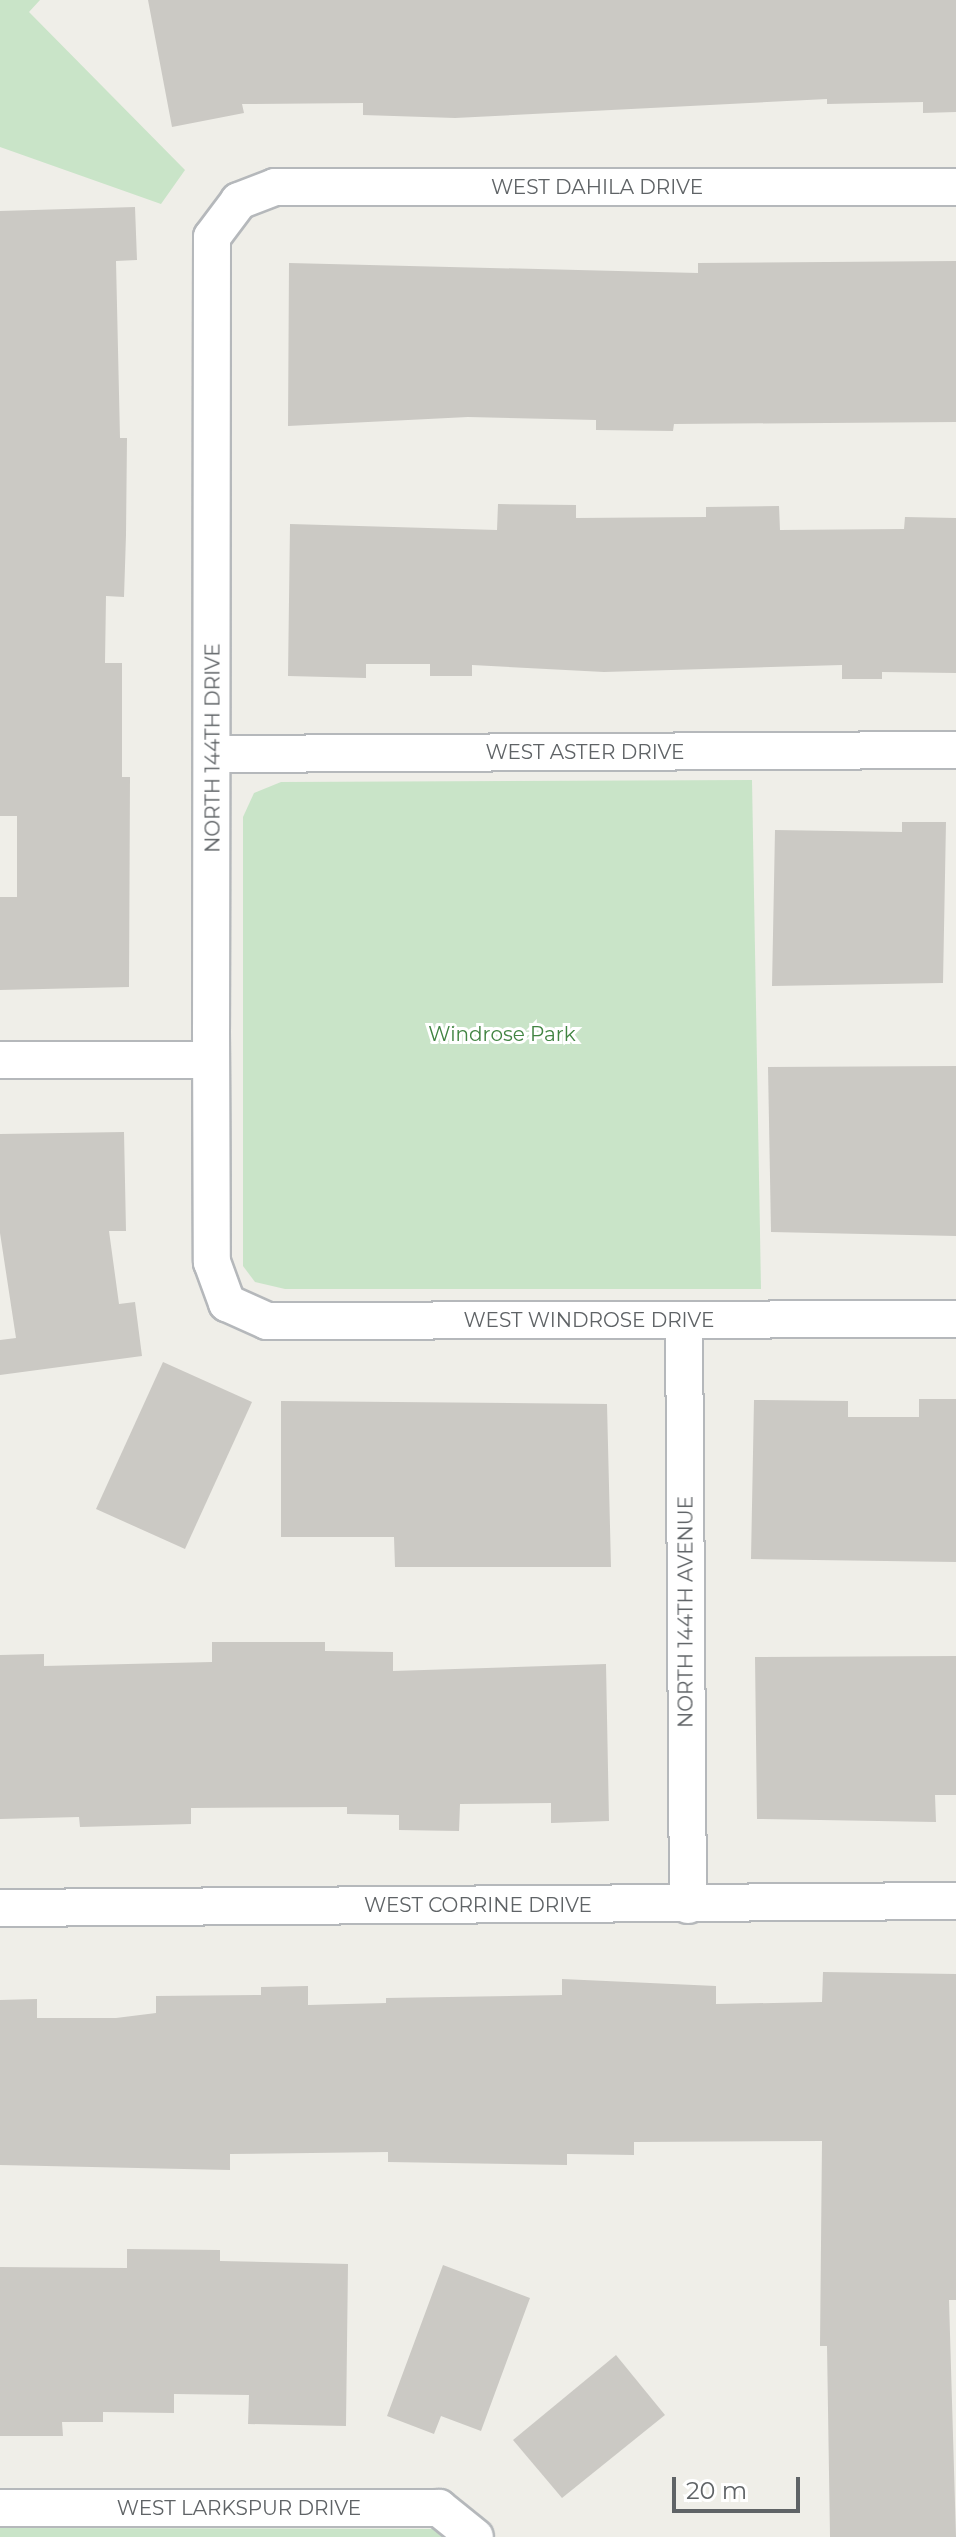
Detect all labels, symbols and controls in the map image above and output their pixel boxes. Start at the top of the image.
street label: WEST DAHILA DRIVE [491,175,703,199]
street label: NORTH 144TH DRIVE [201,643,225,853]
street label: WEST ASTER DRIVE [486,740,684,764]
park label: Windrose Park [428,1022,576,1046]
street label: WEST WINDROSE DRIVE [464,1308,714,1332]
street label: NORTH 144TH AVENUE [674,1496,698,1728]
street label: WEST CORRINE DRIVE [364,1893,592,1917]
scale bar [676,2461,804,2511]
text: 20 m [686,2476,747,2505]
street label: WEST LARKSPUR DRIVE [117,2496,361,2520]

